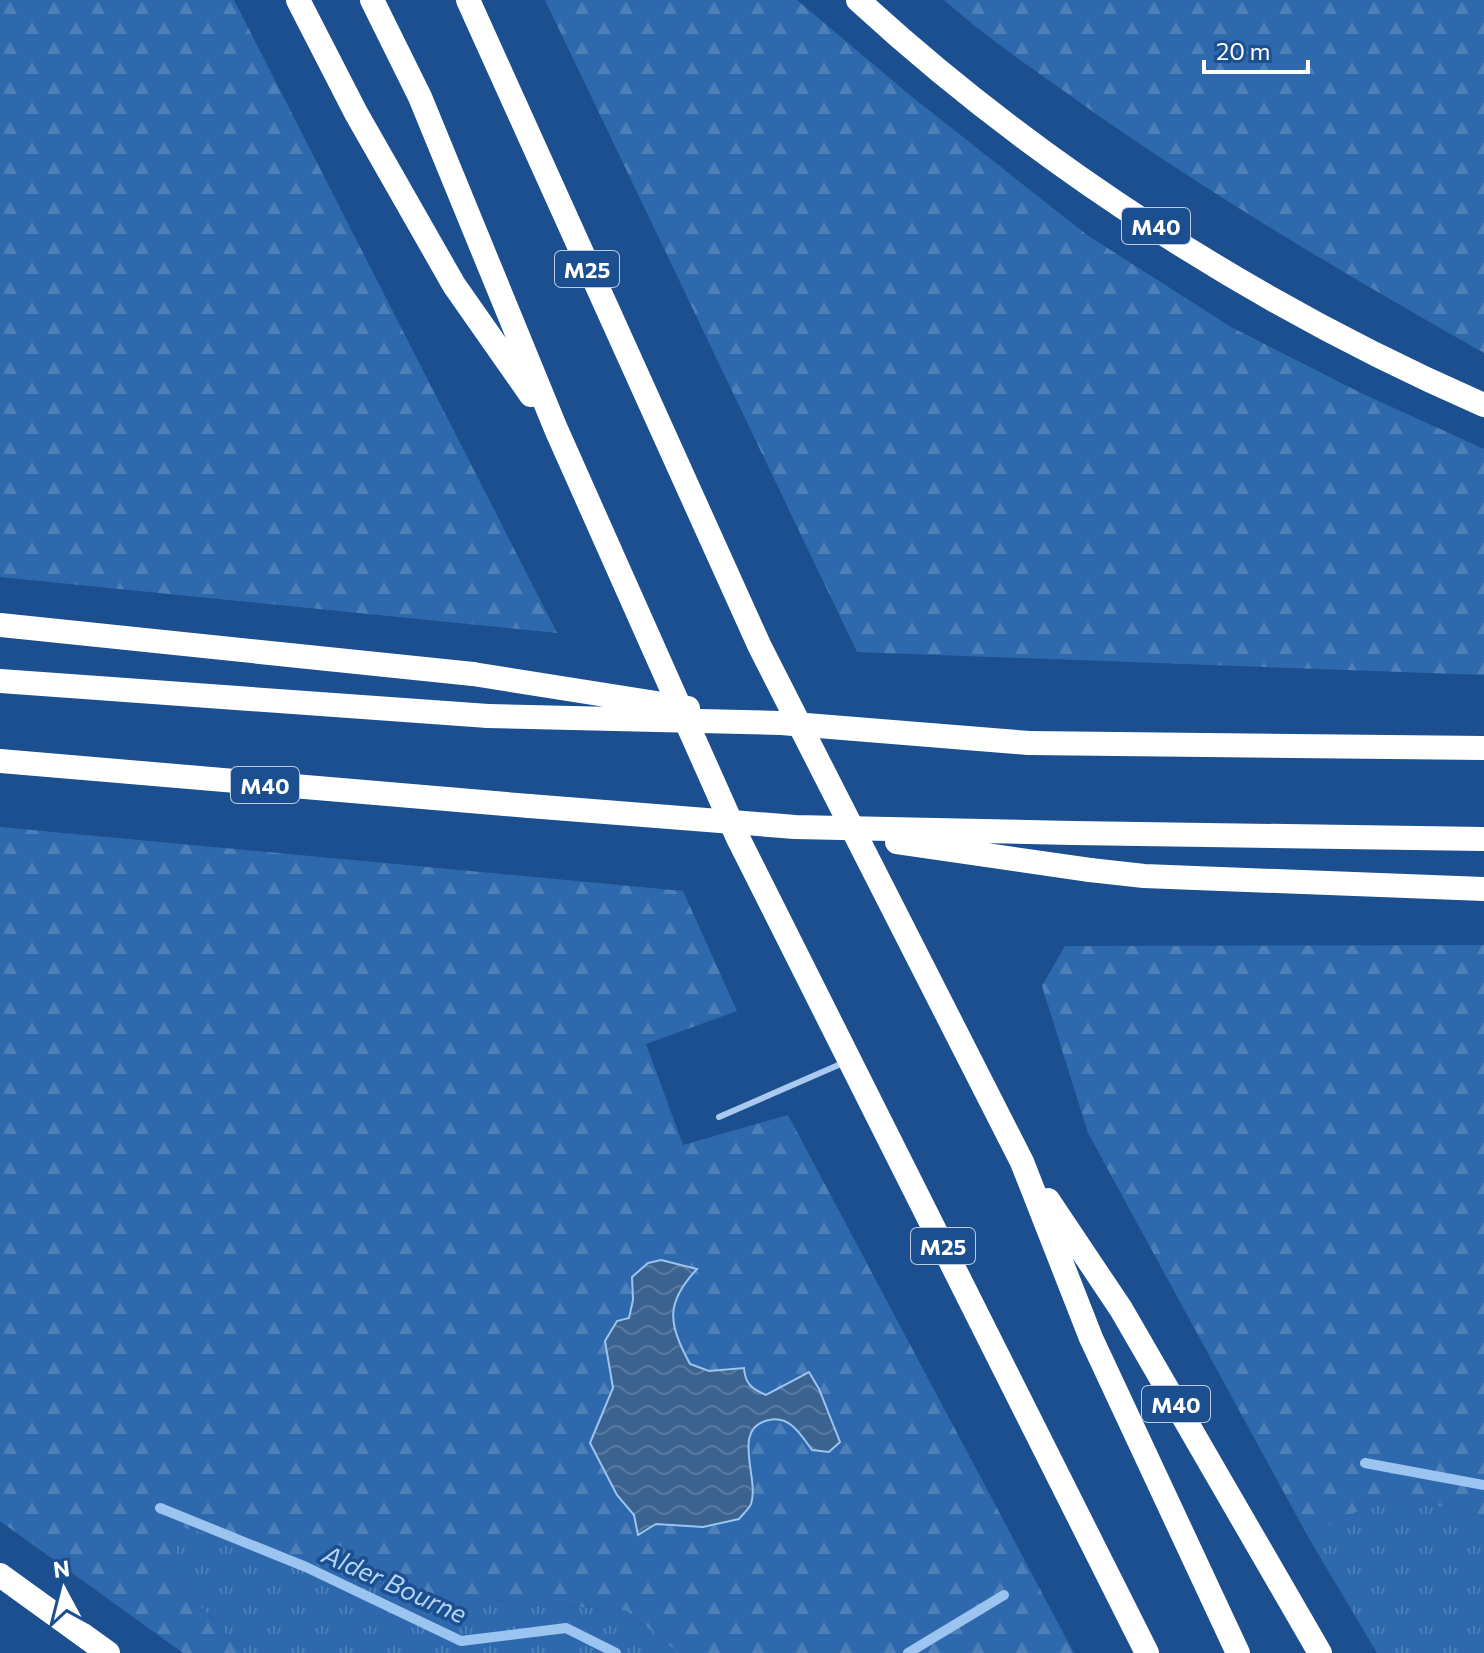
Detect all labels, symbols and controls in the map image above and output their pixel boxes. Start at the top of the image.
scale bar [1204,24,1308,74]
text: 20 m [1216,36,1270,65]
road number: M40 [1122,208,1190,244]
road number: M25 [555,251,619,287]
road number: M40 [231,767,299,803]
road number: M25 [911,1228,975,1264]
road number: M40 [1142,1386,1210,1422]
water label: Alder Bourne [317,1537,472,1629]
north arrow [24,1549,104,1629]
text: N [52,1554,71,1583]

